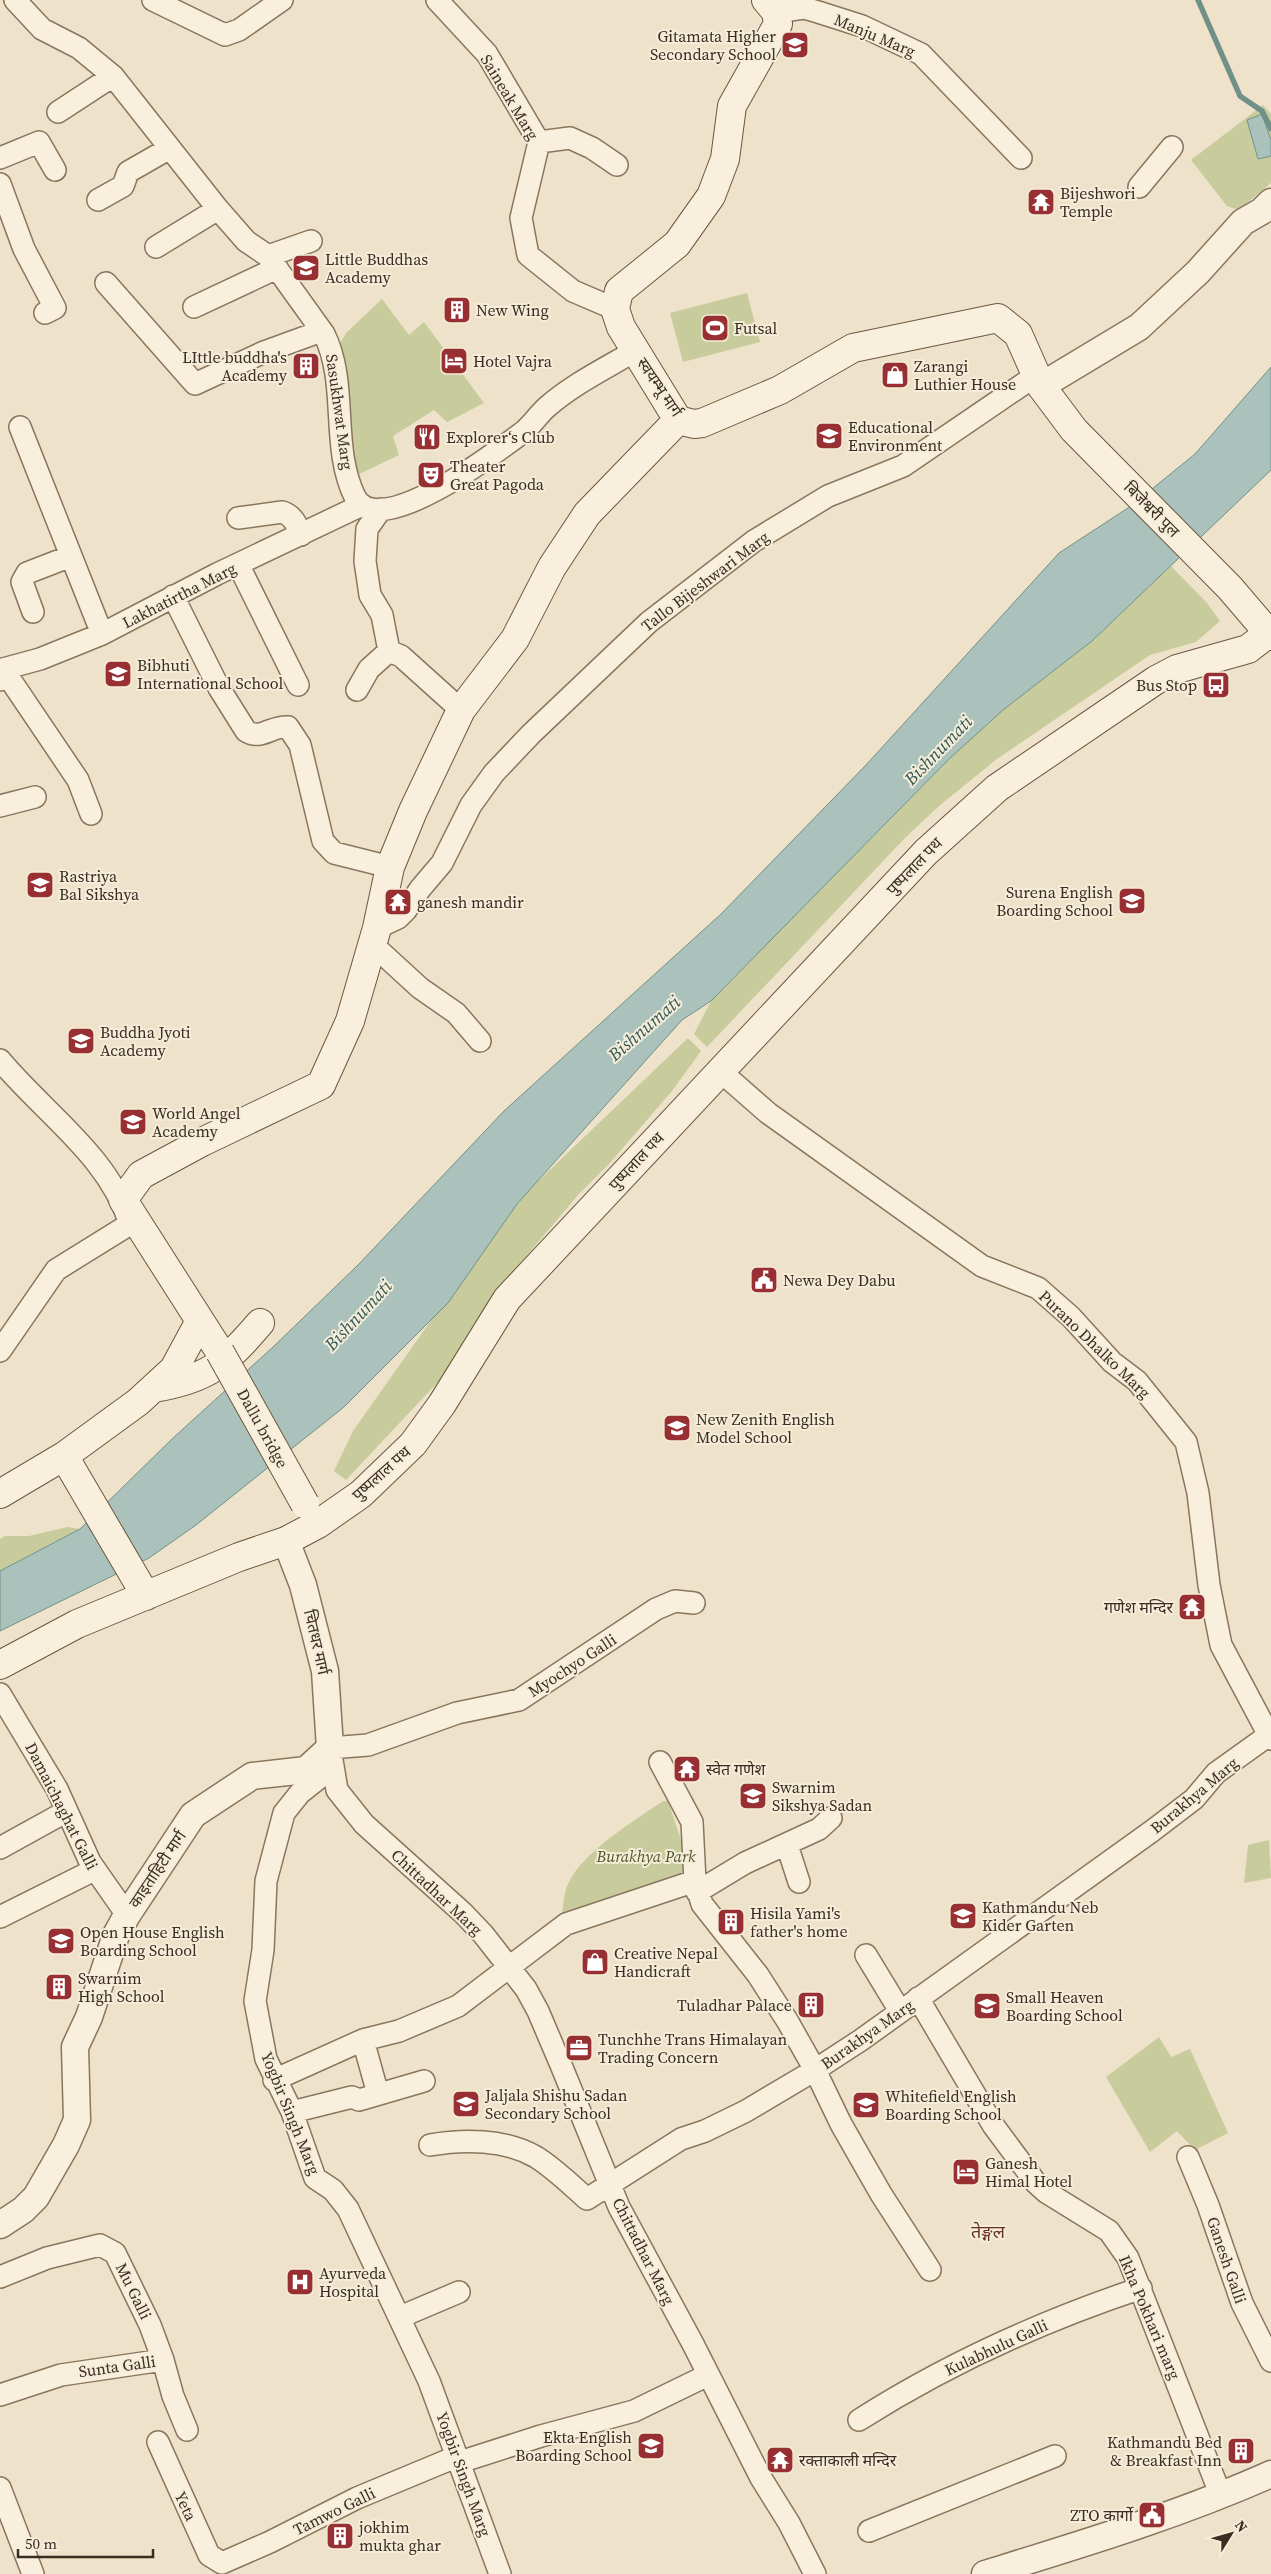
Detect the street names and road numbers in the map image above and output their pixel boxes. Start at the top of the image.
street label: Manju Marg [831,8,919,62]
street label: Saineak Marg [476,50,544,144]
street label: Sasukhwat Marg [321,353,359,471]
street label: स्वयम्भू मार्ग [632,353,688,422]
street label: बिजेश्वरी पुल [1119,476,1186,543]
street label: Tallo Bijeshwari Marg [637,526,773,636]
street label: Lakhatirtha Marg [118,557,240,633]
street label: पुष्पलाल पथ [881,832,948,900]
street label: पुष्पलाल पथ [603,1127,669,1195]
street label: Purano Dhalko Marg [1034,1285,1156,1403]
street label: Dallu bridge [232,1384,294,1472]
street label: पुष्पलाल पथ [347,1440,416,1505]
street label: चितधर मार्ग [299,1607,335,1678]
street label: Myochyo Galli [524,1628,621,1702]
street label: Damaichaghat Galli [20,1739,104,1874]
street label: Burakhya Marg [1145,1752,1243,1838]
street label: काइताहिटी मार्ग [123,1825,192,1912]
street label: Chittadhar Marg [387,1844,487,1940]
street label: Burakhya Marg [816,1994,918,2074]
street label: Yogbir Singh Marg [256,2048,326,2178]
street label: Chittadhar Marg [608,2194,680,2308]
street label: Ganesh Galli [1202,2214,1252,2306]
street label: Ikha Pokhari marg [1114,2251,1186,2383]
street label: Mu Galli [111,2259,157,2323]
street label: Kulabhulu Galli [941,2313,1051,2381]
street label: Sunta Galli [77,2350,157,2382]
street label: Yogbir Singh Marg [431,2409,497,2539]
street label: Tamwo Galli [289,2482,379,2540]
street label: Yeta [170,2488,203,2525]

